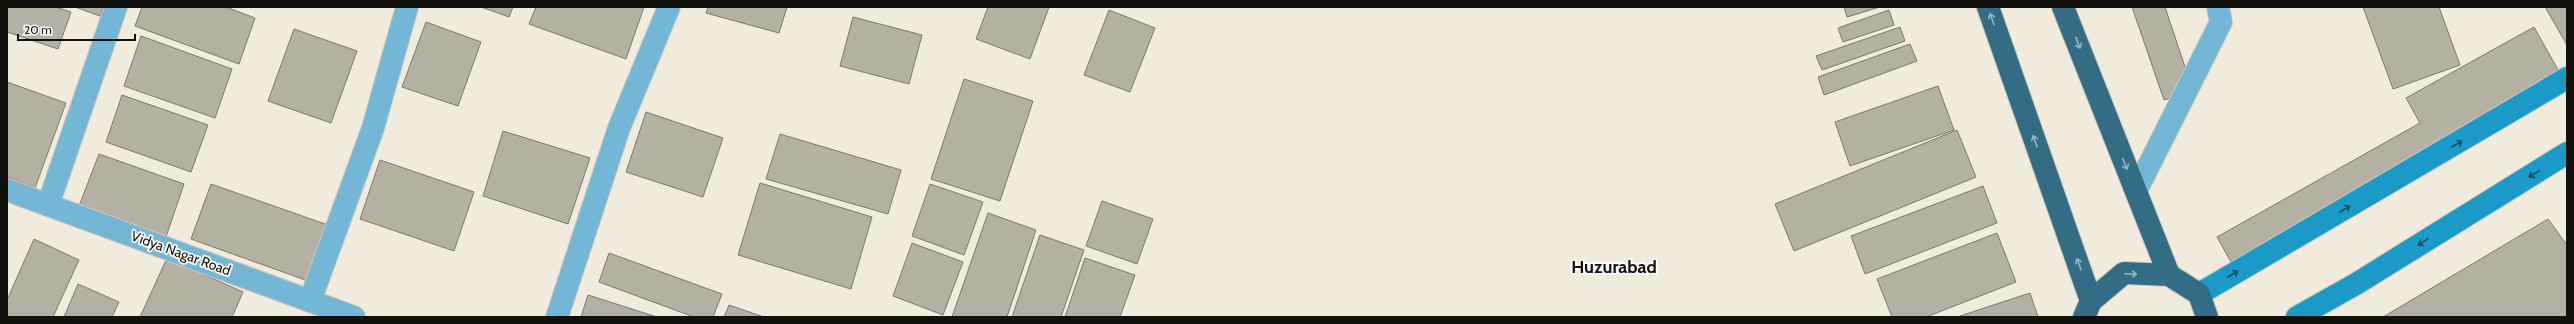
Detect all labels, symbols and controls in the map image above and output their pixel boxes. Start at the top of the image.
one-way arrow [1988,12,1995,25]
scale bar [18,16,135,42]
text: 20 m [24,22,52,37]
one-way arrow [2074,37,2082,49]
one-way arrow [2031,136,2039,148]
one-way arrow [2451,139,2463,147]
one-way arrow [2122,158,2130,170]
one-way arrow [2528,170,2540,178]
one-way arrow [2339,204,2351,212]
street label: Vidya Nagar Road [129,227,233,279]
one-way arrow [2417,239,2429,247]
district label: Huzurabad [1571,256,1657,278]
one-way arrow [2074,258,2082,270]
one-way arrow [2124,270,2137,277]
one-way arrow [2227,270,2239,278]

